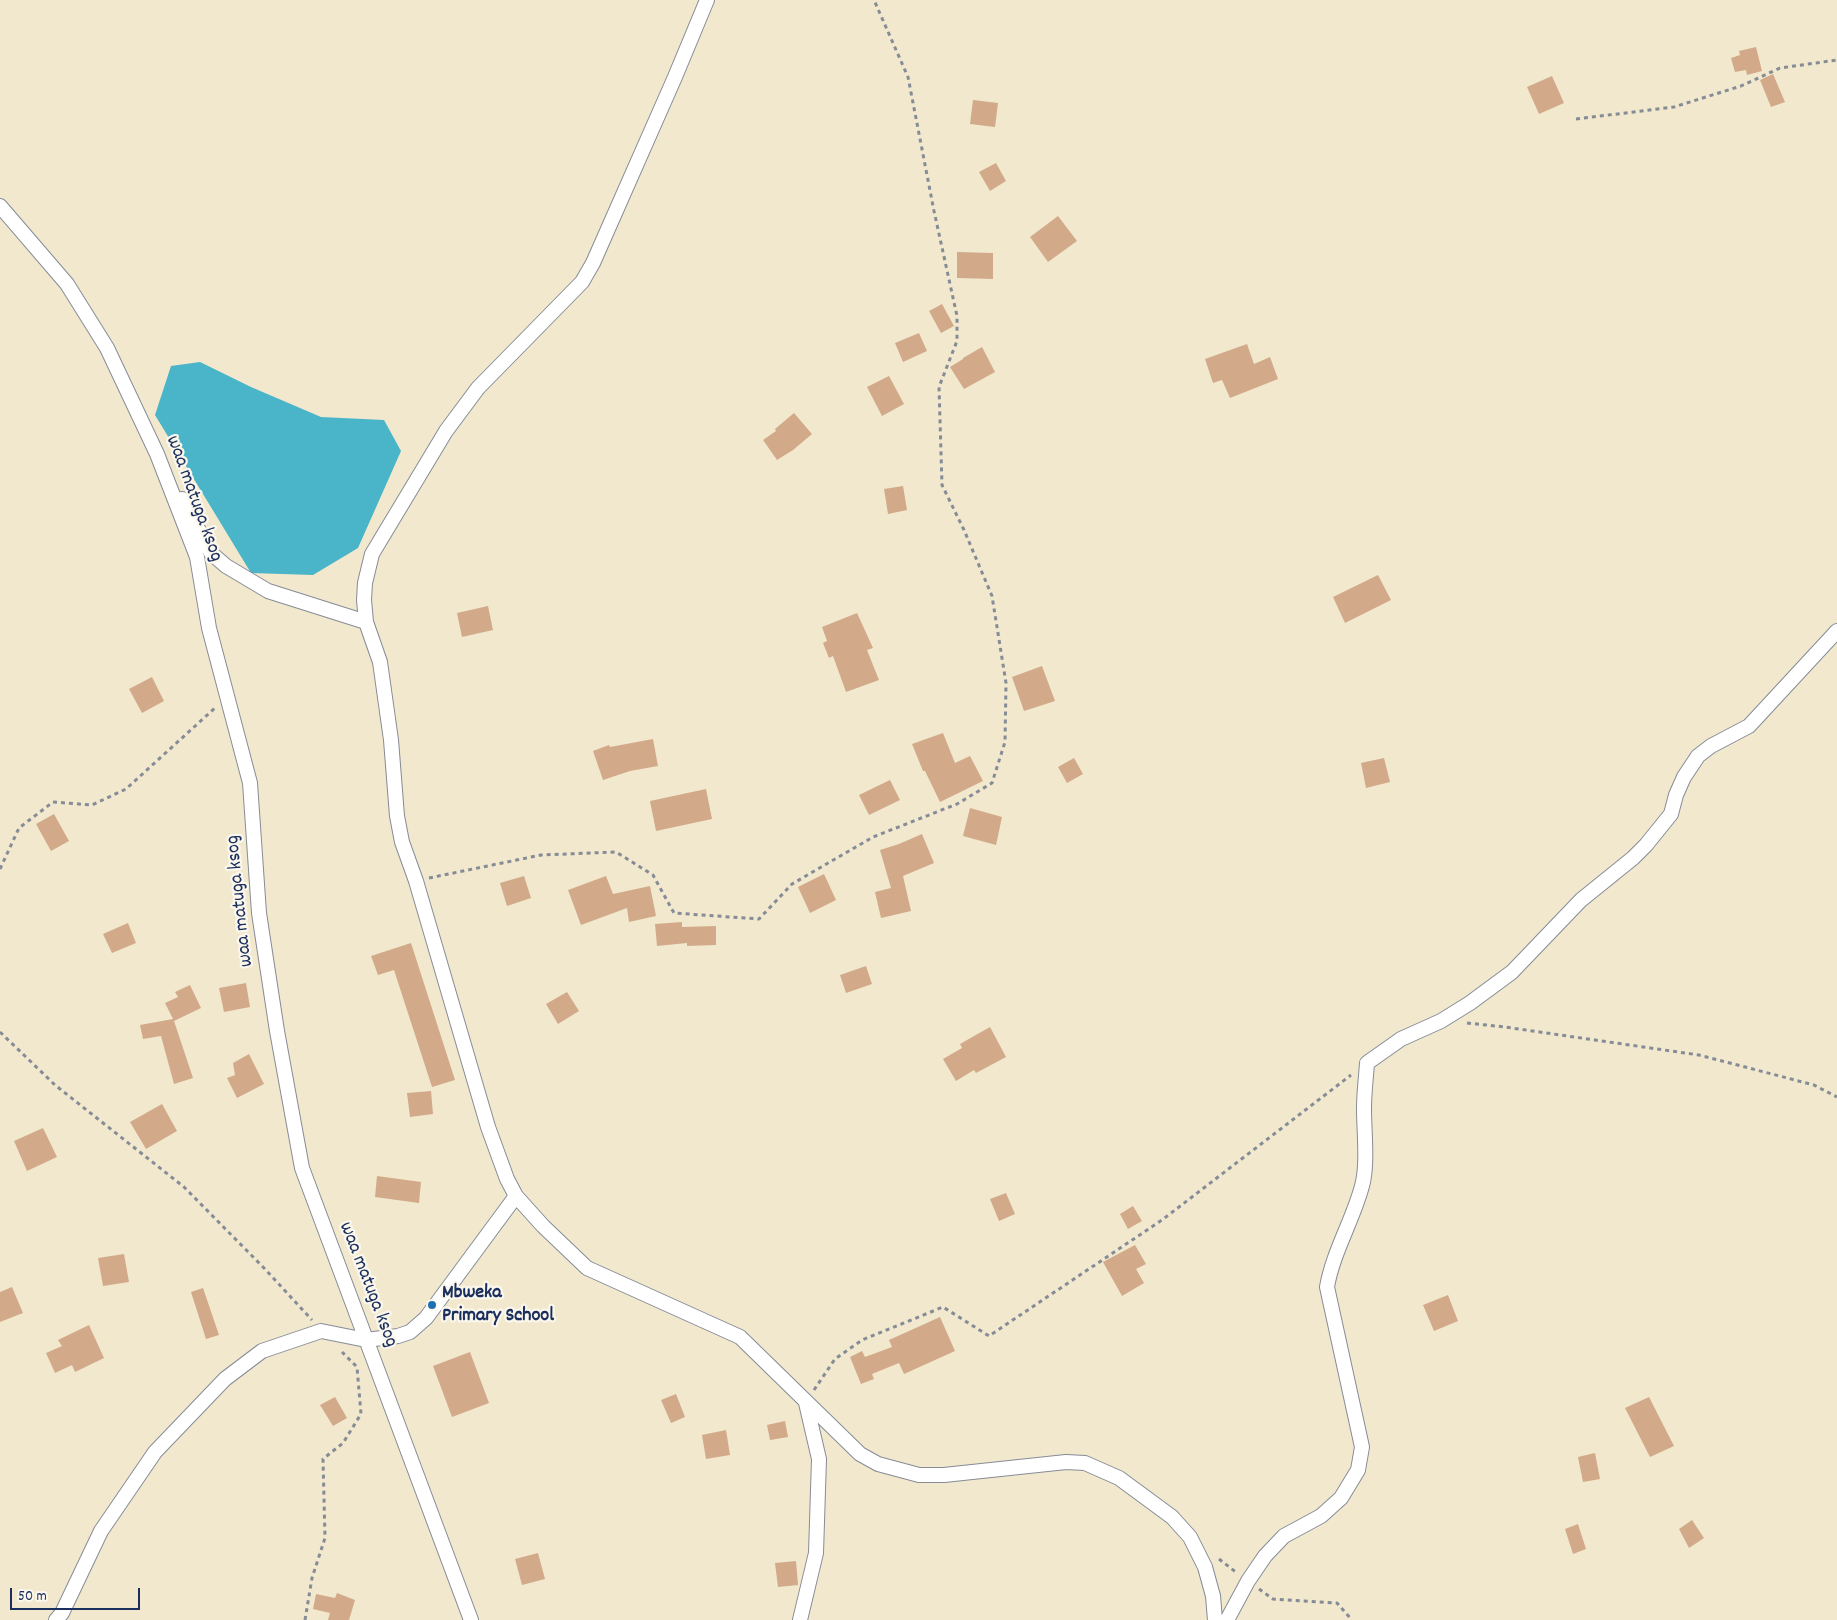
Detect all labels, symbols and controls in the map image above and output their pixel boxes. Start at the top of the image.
street label: waa matuga ksog [159,433,227,565]
street label: waa matuga ksog [222,834,260,968]
street label: waa matuga ksog [332,1219,402,1351]
place label: Mbweka Primary School [442,1282,554,1329]
marker: Mbweka Primary School [426,1299,438,1311]
scale bar [12,1578,142,1610]
text: 50 m [18,1586,47,1608]

